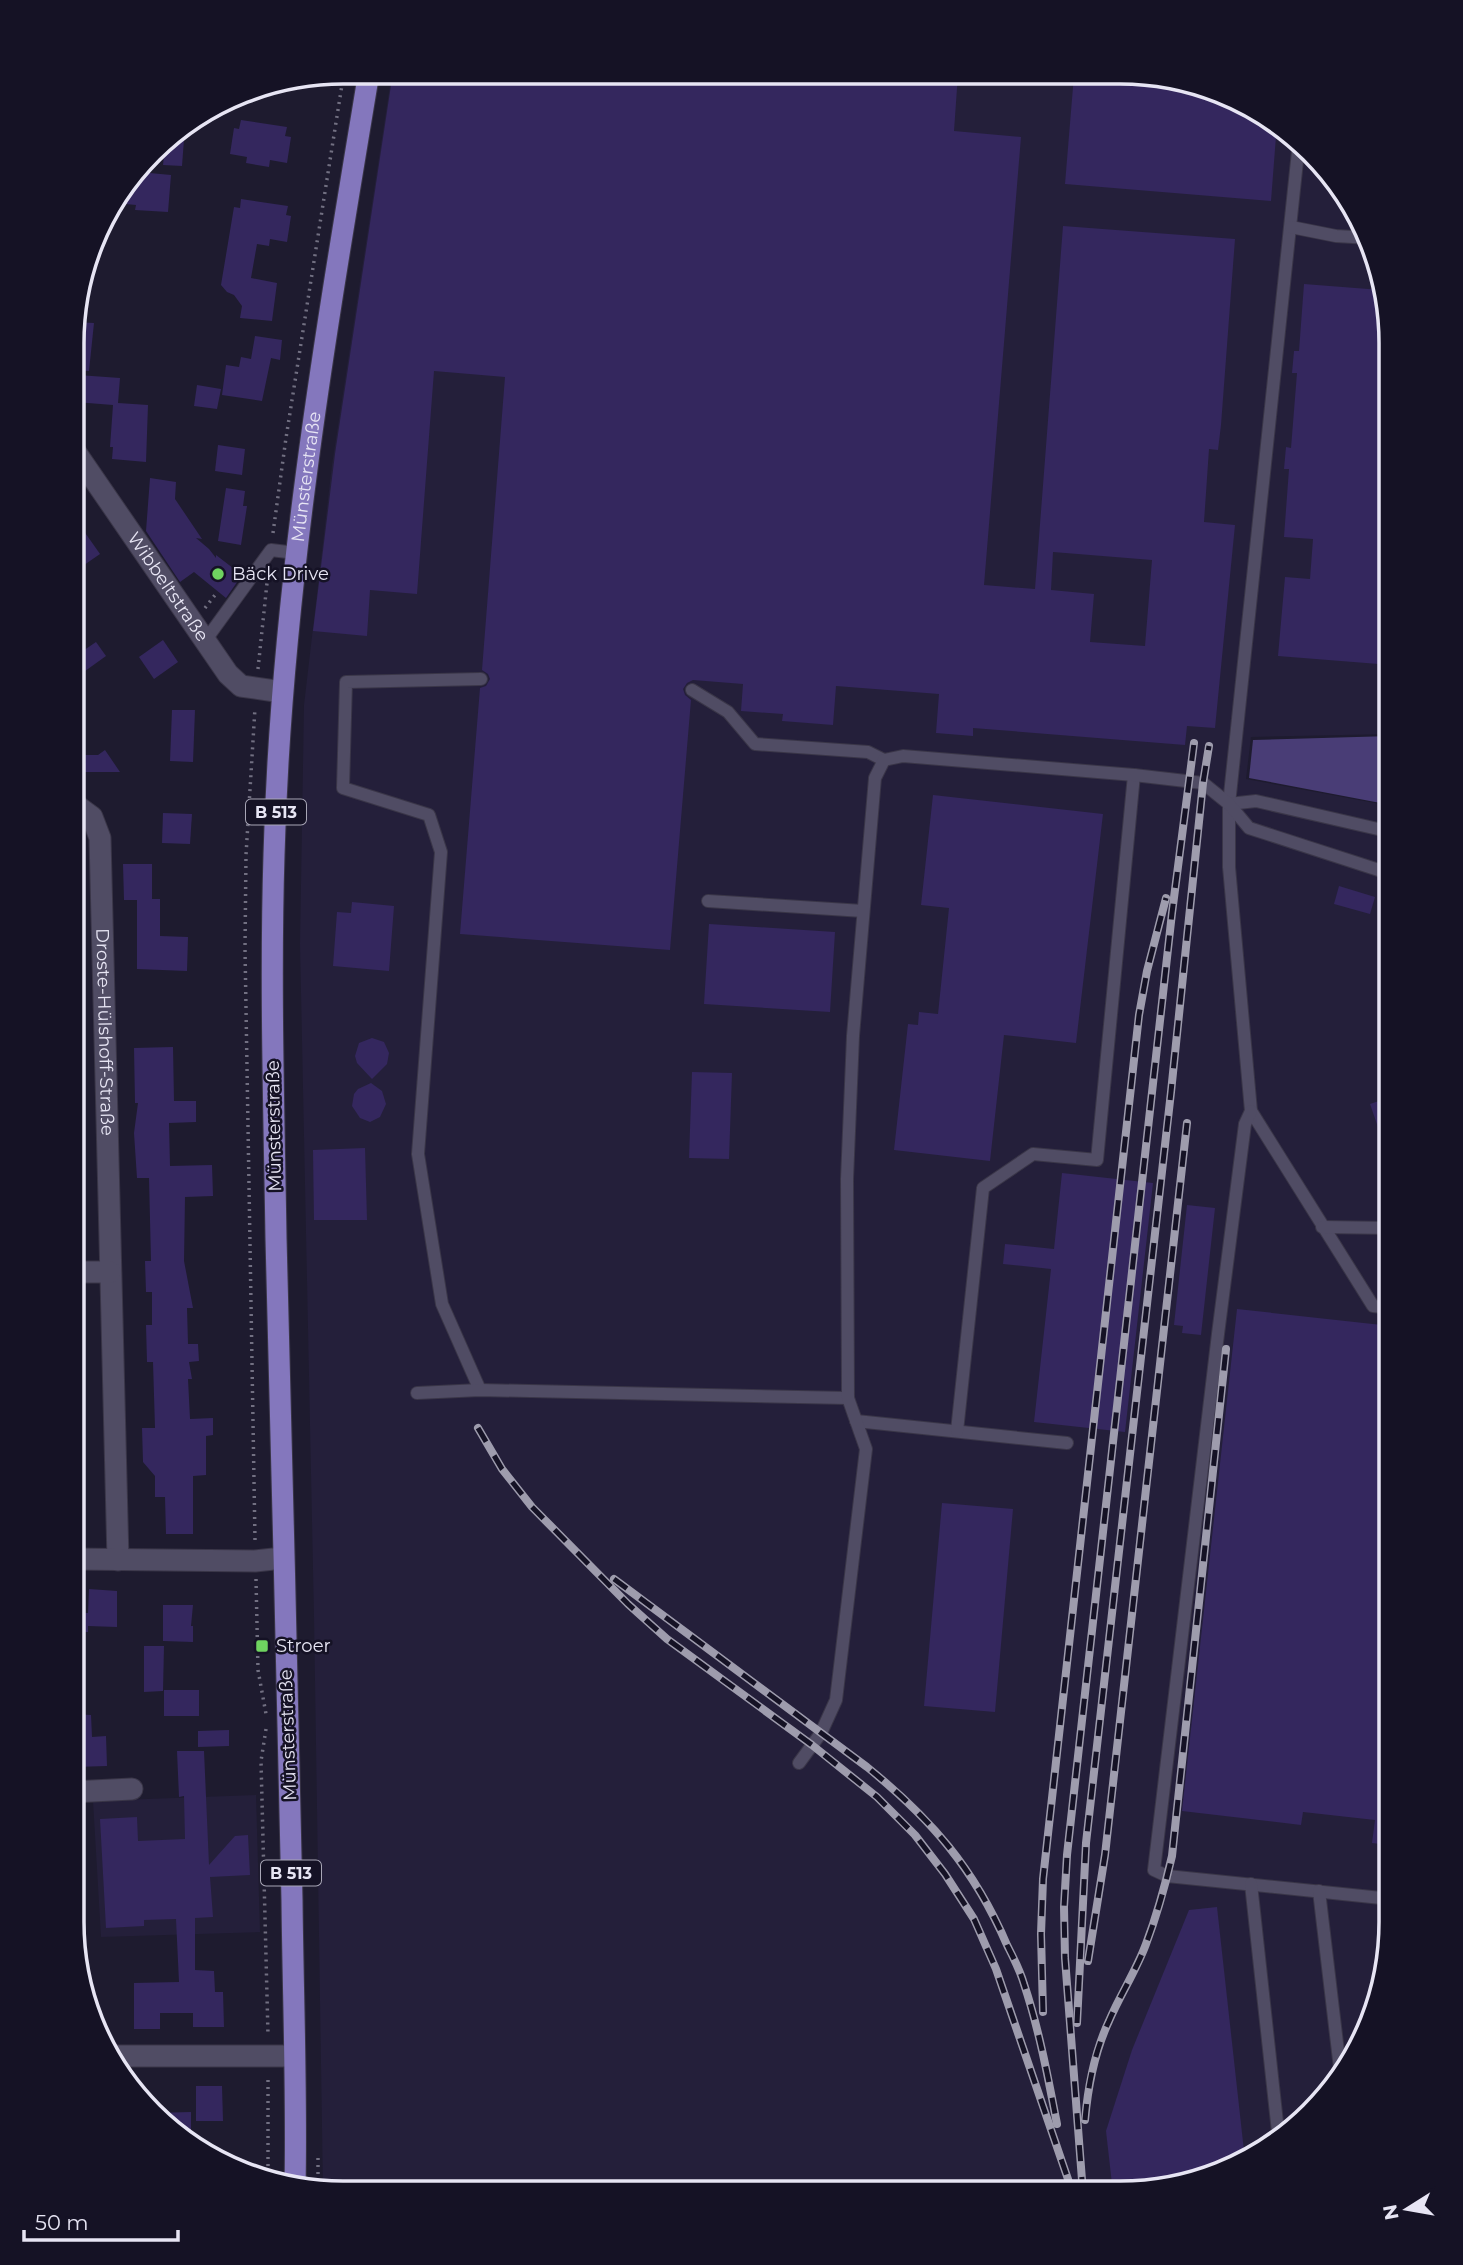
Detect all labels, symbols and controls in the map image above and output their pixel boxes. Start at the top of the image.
street label: Münsterstraße [287,410,326,543]
street label: Wibbeltstraße [123,528,213,646]
place label: Bäck Drive [232,563,329,585]
marker: Bäck Drive [210,566,226,582]
road number: B 513 [246,800,306,824]
street label: Droste-Hülshoff-Straße [91,928,118,1136]
street label: Münsterstraße [262,1060,286,1192]
place label: Stroer [276,1635,331,1657]
marker: Stroer [254,1638,270,1654]
street label: Münsterstraße [275,1669,301,1801]
road number: B 513 [261,1860,321,1885]
north arrow [1372,2174,1442,2244]
scale bar [24,2198,178,2242]
text: N [1378,2202,1404,2222]
text: 50 m [35,2210,89,2235]

